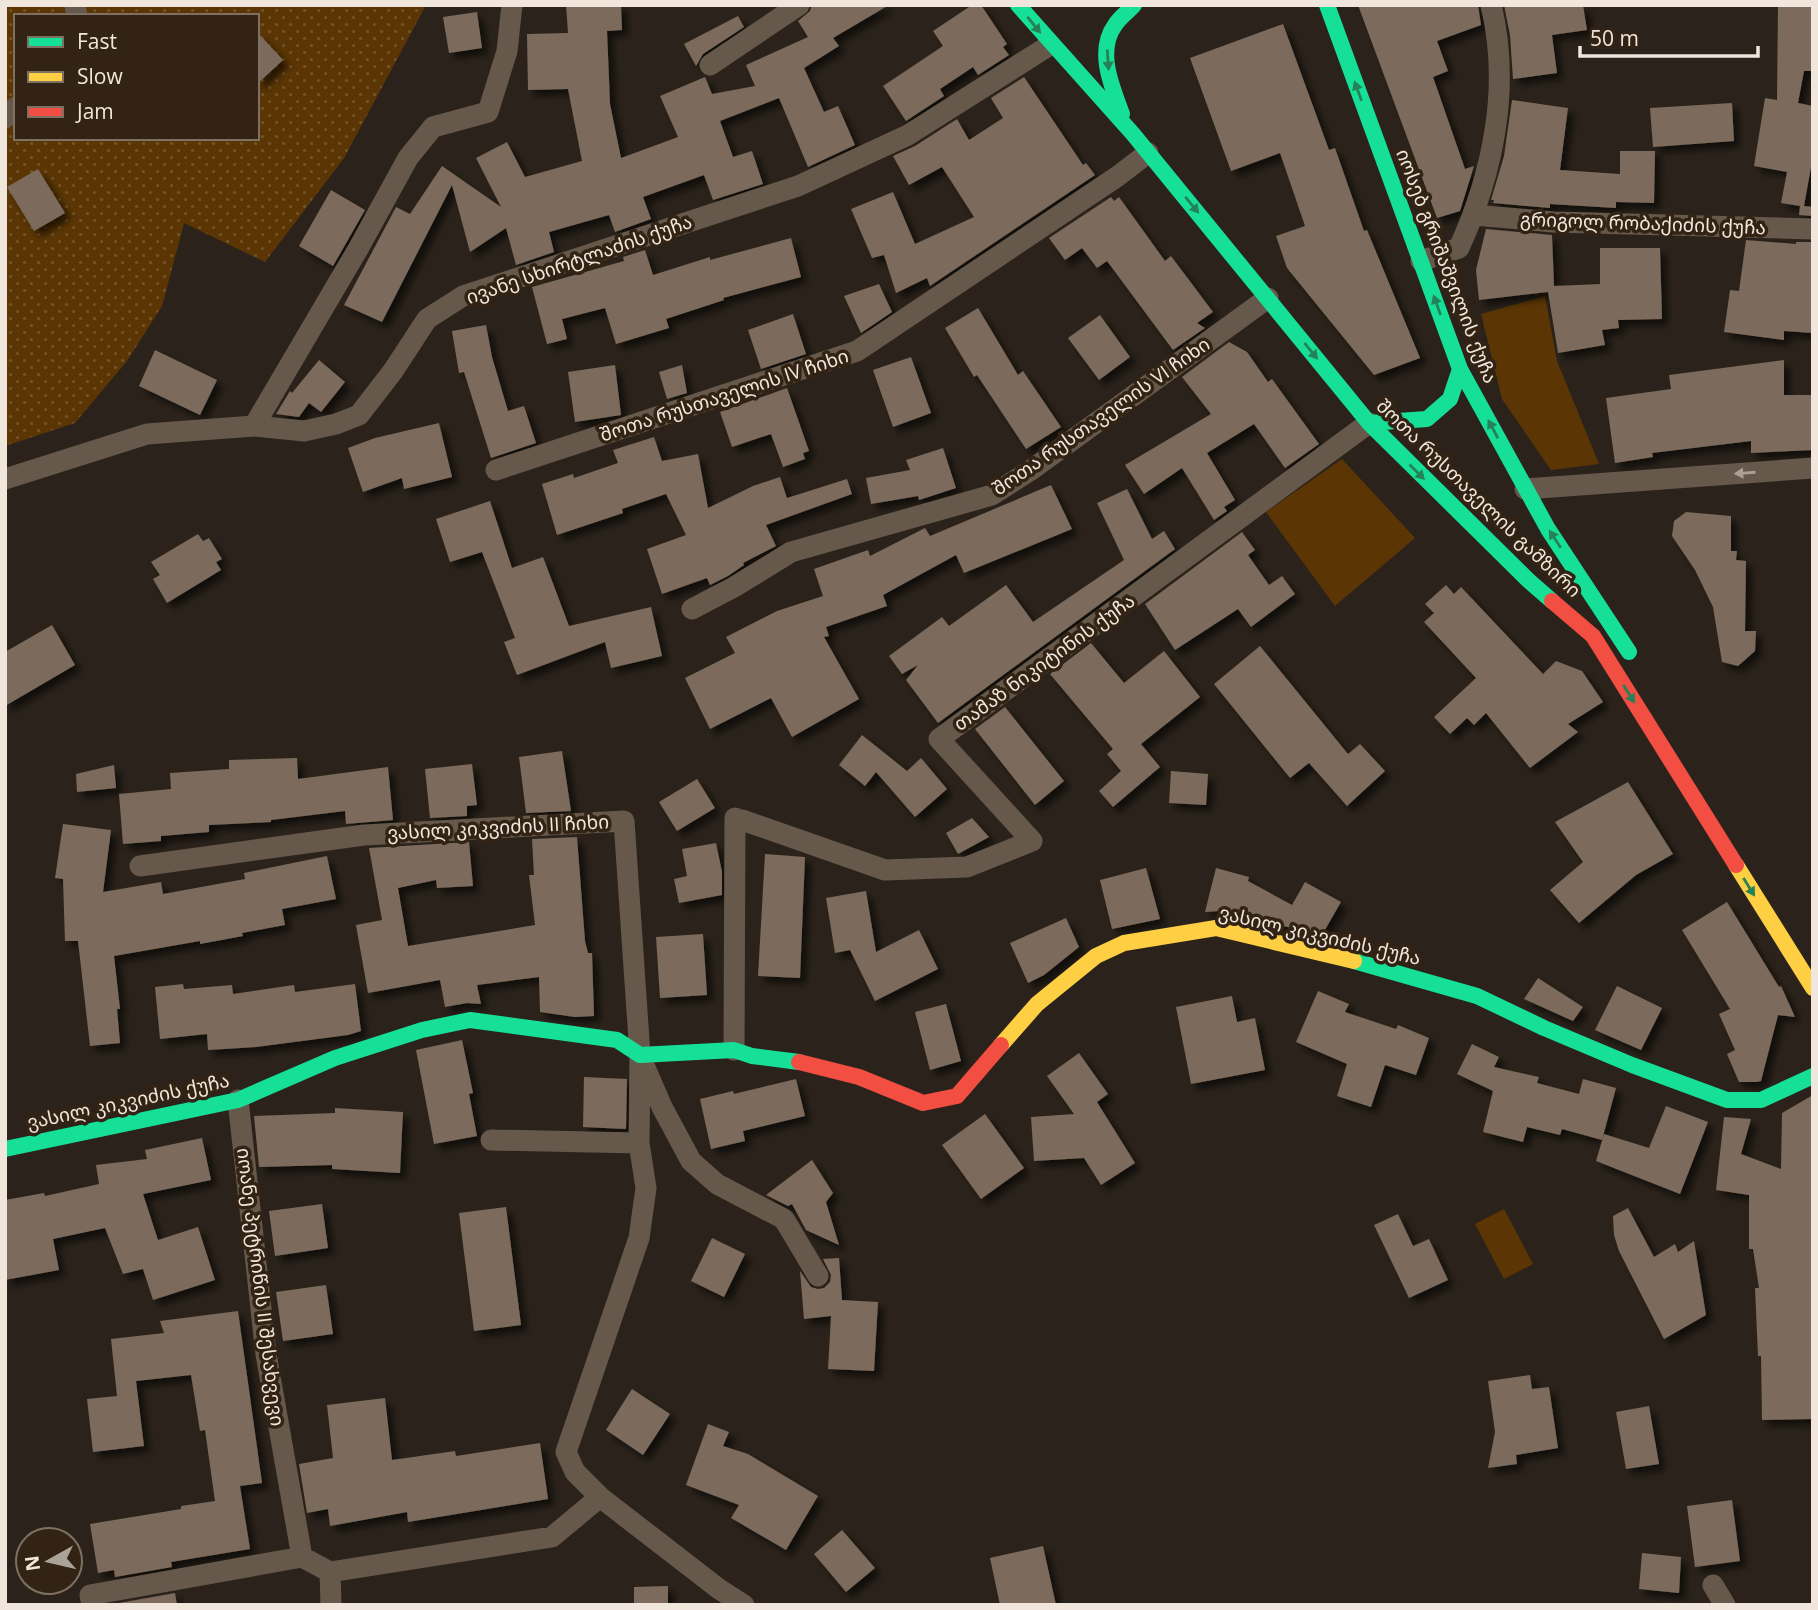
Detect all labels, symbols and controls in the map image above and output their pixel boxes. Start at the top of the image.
legend [14,14,259,140]
scale bar [1580,14,1758,58]
one-way arrow [1026,17,1041,34]
text: 50 m [1590,24,1639,52]
text: Fast [77,27,117,55]
one-way arrow [1103,49,1114,71]
text: Slow [77,62,123,90]
one-way arrow [1353,80,1364,101]
text: Jam [75,97,114,125]
street label: იოსებ გრიშაშვილის ქუჩა [1390,145,1504,387]
one-way arrow [1184,196,1199,214]
street label: გრიგოლ რობაქიძის ქუჩა [1520,206,1766,240]
street label: ივანე სხირტლაძის ქუჩა [463,208,695,310]
one-way arrow [1431,294,1442,315]
street label: შოთა რუსთაველის VI ჩიხი [987,331,1215,501]
street label: შოთა რუსთაველის IV ჩიხი [596,342,852,448]
one-way arrow [1303,342,1318,360]
street label: შოთა რუსთაველის გამზირი [1371,393,1587,603]
one-way arrow [1487,419,1499,439]
one-way arrow [1408,464,1425,480]
one-way arrow [1733,468,1755,479]
one-way arrow [1549,530,1562,549]
street label: თამაზ ნიკიტინის ქუჩა [948,587,1140,737]
one-way arrow [1623,684,1636,703]
street label: ვასილ კიკვიძის II ჩიხი [386,808,610,846]
one-way arrow [1743,877,1756,897]
street label: ვასილ კიკვიძის ქუჩა [1216,899,1424,971]
street label: ვასილ კიკვიძის ქუჩა [24,1067,232,1135]
street label: იოანე პეტრიწის II შესახვევი [231,1146,291,1428]
north arrow [14,1526,84,1596]
text: N [18,1554,46,1573]

